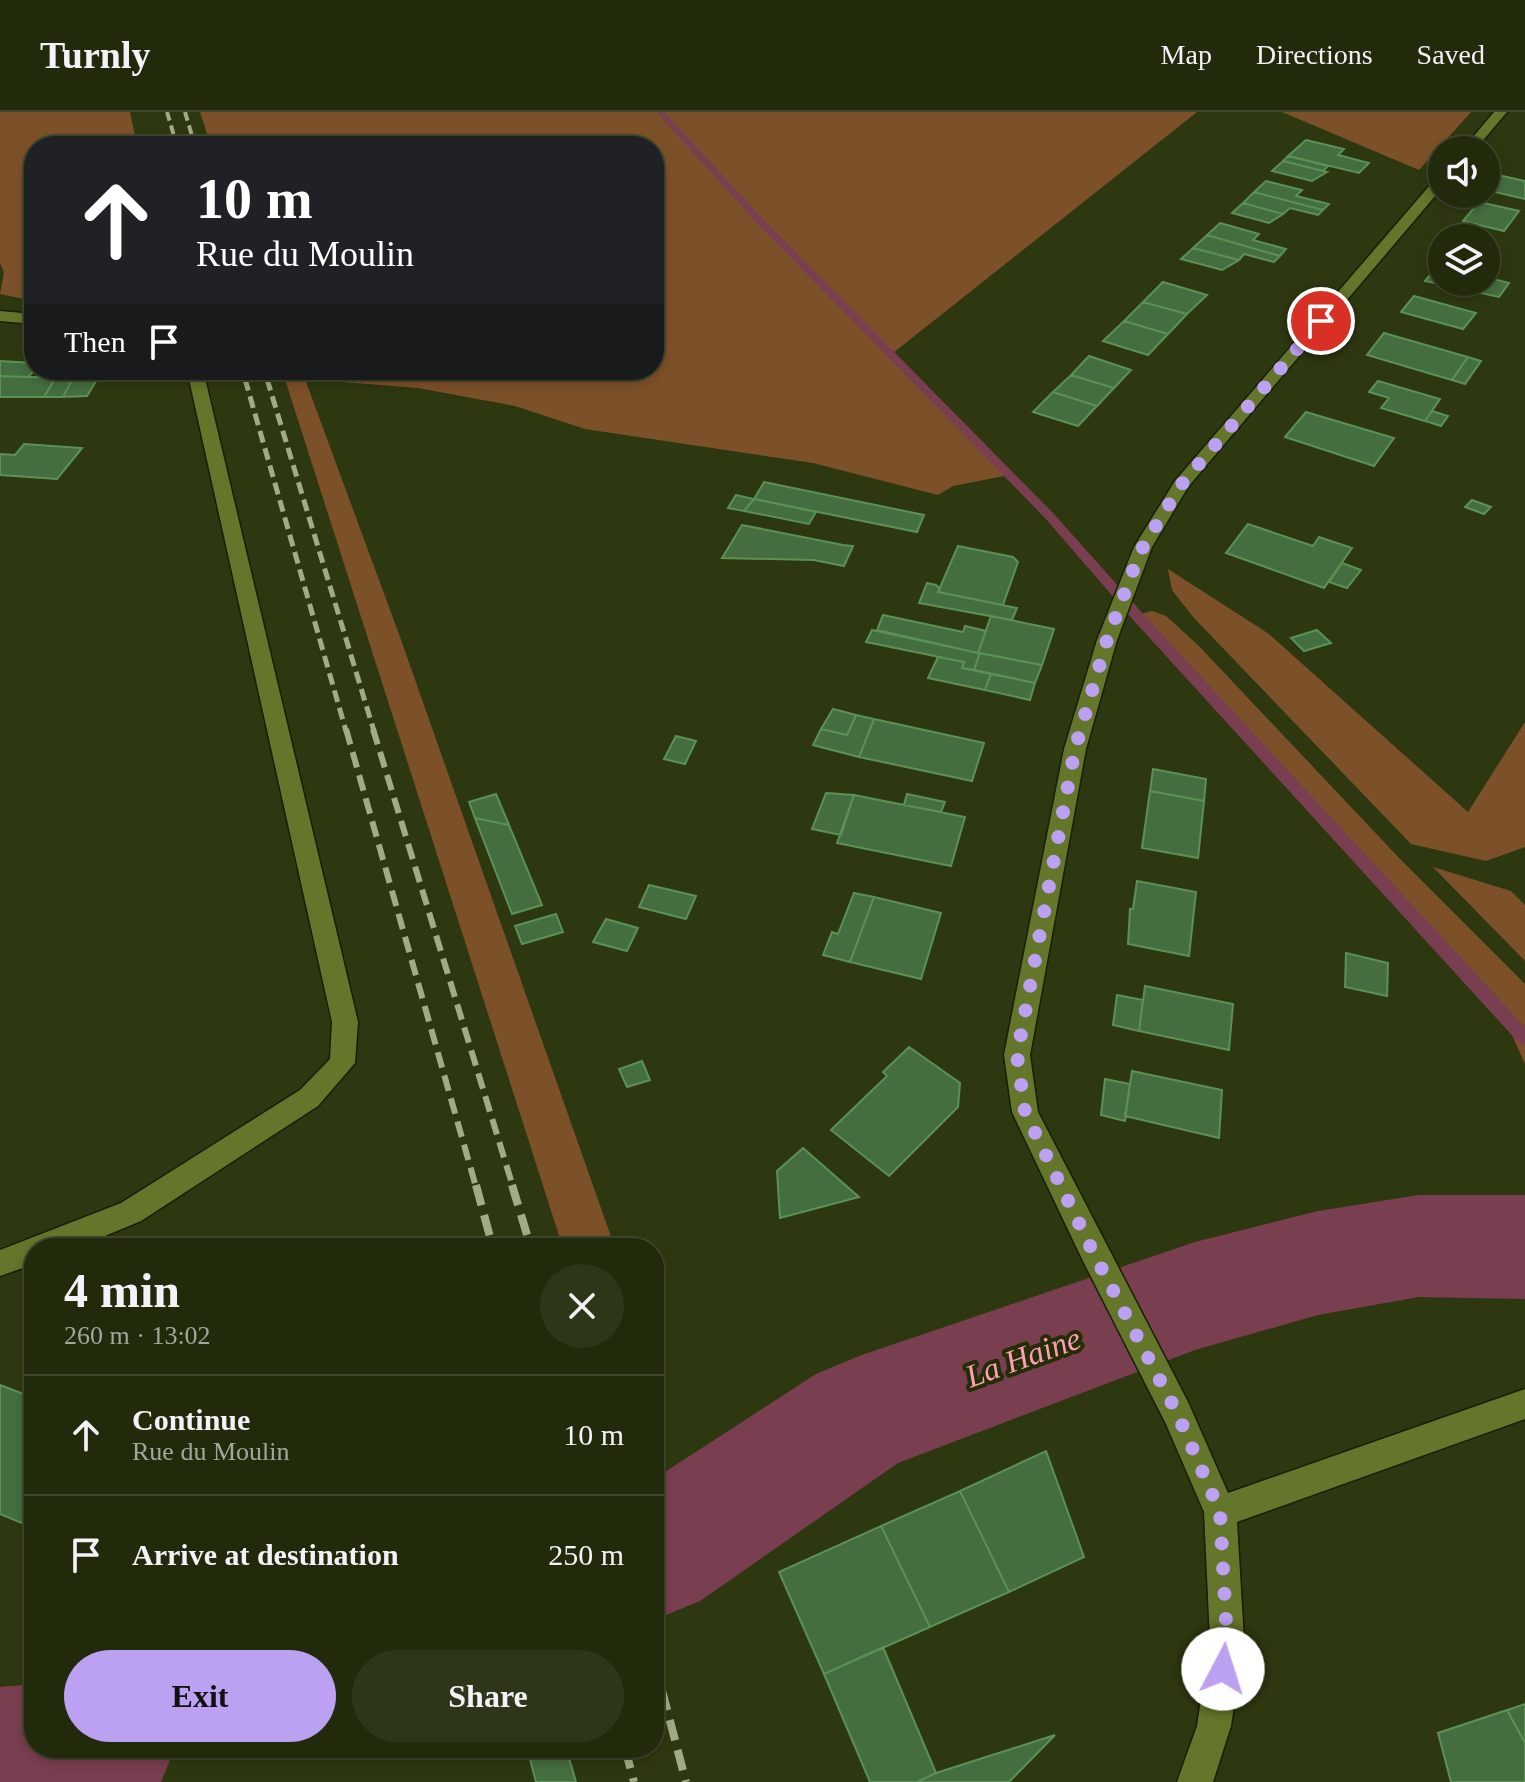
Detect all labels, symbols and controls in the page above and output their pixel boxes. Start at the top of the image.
text: Turnly [40,34,151,76]
text: Map [1161,39,1212,70]
text: Directions [1256,39,1373,70]
text: Saved [1417,39,1485,70]
map controls [1428,136,1500,296]
button: sound [1428,136,1500,208]
icon: ahead [64,168,168,272]
text: 10 m [196,168,313,230]
button: layers [1428,224,1500,296]
text: Rue du Moulin [196,234,414,274]
pin [1287,287,1355,355]
icon: arrive [1299,299,1343,343]
icon: arrive [142,320,186,364]
text: Then [64,325,126,358]
text: 4 min [64,1264,180,1317]
button: close [540,1264,624,1348]
water label: La Haine [960,1320,1086,1395]
text: 260 m · 13:02 [64,1321,211,1350]
text: Continue [132,1403,250,1436]
icon: ahead [64,1413,108,1457]
text: 10 m [563,1418,624,1451]
text: Rue du Moulin [132,1437,289,1466]
icon: arrive [64,1533,108,1577]
text: Arrive at destination [132,1538,399,1571]
text: 250 m [548,1538,624,1571]
position arrow [1181,1627,1265,1711]
button: Exit [64,1650,336,1742]
button: Share [352,1650,624,1742]

